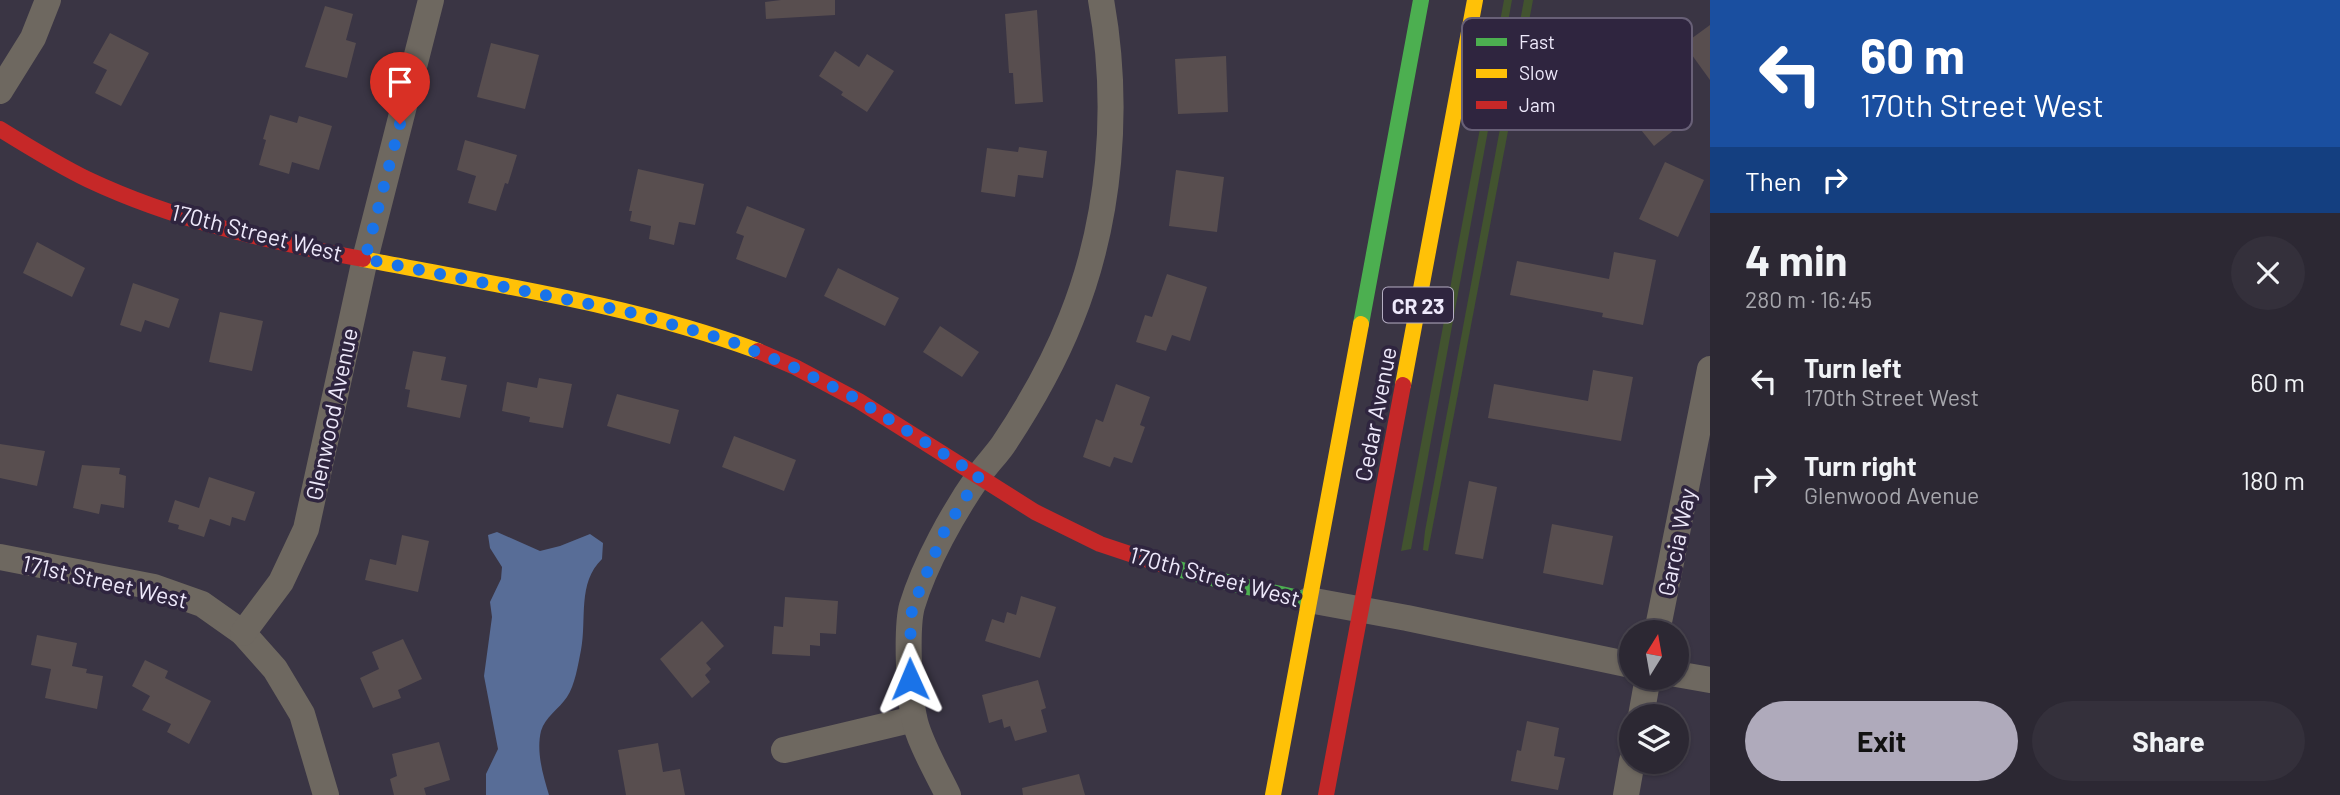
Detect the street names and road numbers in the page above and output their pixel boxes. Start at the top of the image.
street label: 170th Street West [169,197,345,267]
road number: CR 23 [1383,288,1453,322]
street label: Glenwood Avenue [299,325,363,503]
street label: Cedar Avenue [1348,344,1402,484]
street label: Garcia Way [1651,485,1701,598]
street label: 170th Street West [1127,540,1303,612]
street label: 171st Street West [20,548,190,614]

